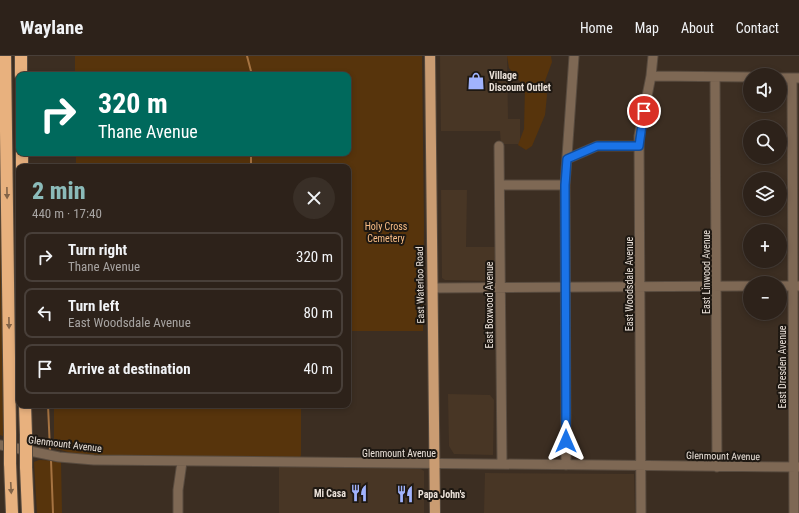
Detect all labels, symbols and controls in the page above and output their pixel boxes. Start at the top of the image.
text: Waylane [20,16,83,39]
text: Home [580,20,613,36]
text: Map [635,20,659,36]
text: About [681,20,714,36]
text: Contact [736,20,779,36]
map controls [743,68,787,320]
button: sound [743,68,787,112]
place label: Village Discount Outlet [489,70,551,93]
shop icon: Village Discount Outlet [466,71,486,91]
text: 320 m [98,87,168,120]
icon: right [32,88,84,140]
pin [627,94,661,128]
icon: arrive [633,100,655,122]
button: search [743,120,787,164]
text: Thane Avenue [98,121,198,142]
button: layers [743,172,787,216]
text: 2 min [32,177,86,205]
button: close [293,177,335,219]
one-way arrow [4,187,10,200]
text: 440 m · 17:40 [32,206,102,221]
park label: Holy Cross Cemetery [365,221,408,244]
button: + [743,224,787,268]
street label: East Linwood Avenue [701,230,712,314]
street label: East Woodsdale Avenue [624,236,635,331]
text: Turn right [68,241,127,259]
icon: right [34,246,56,268]
street label: East Waterloo Road [414,246,426,324]
text: 320 m [296,248,333,266]
text: Thane Avenue [68,259,140,274]
street label: East Boxwood Avenue [484,261,495,348]
button: − [743,276,787,320]
text: Turn left [68,297,119,315]
icon: left [34,302,56,324]
text: 80 m [303,304,333,322]
text: East Woodsdale Avenue [68,315,191,330]
one-way arrow [6,317,12,330]
street label: East Dresden Avenue [777,325,788,409]
icon: arrive [34,358,56,380]
text: Arrive at destination [68,360,191,378]
text: 40 m [303,360,333,378]
position arrow [545,420,587,462]
street label: Glenmount Avenue [28,434,103,454]
street label: Glenmount Avenue [362,448,436,459]
street label: Glenmount Avenue [686,450,760,462]
one-way arrow [8,482,15,494]
restaurant icon: Mi Casa [349,483,369,503]
restaurant icon: Papa John's [395,484,415,504]
place label: Mi Casa [314,488,346,499]
place label: Papa John's [418,489,466,500]

